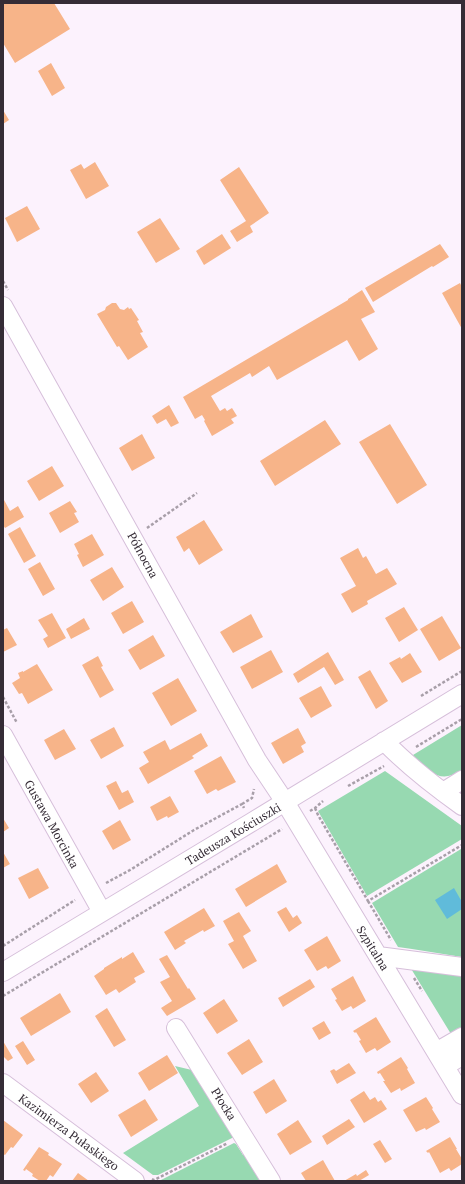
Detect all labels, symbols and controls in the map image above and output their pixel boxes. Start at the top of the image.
street label: Północna [124,530,162,580]
street label: Gustawa Morcinka [21,777,83,871]
street label: Tadeusza Kościuszki [183,799,284,868]
street label: Szpitalna [353,923,393,973]
street label: Płocka [208,1085,240,1123]
street label: Kazimierza Pułaskiego [16,1090,123,1174]

